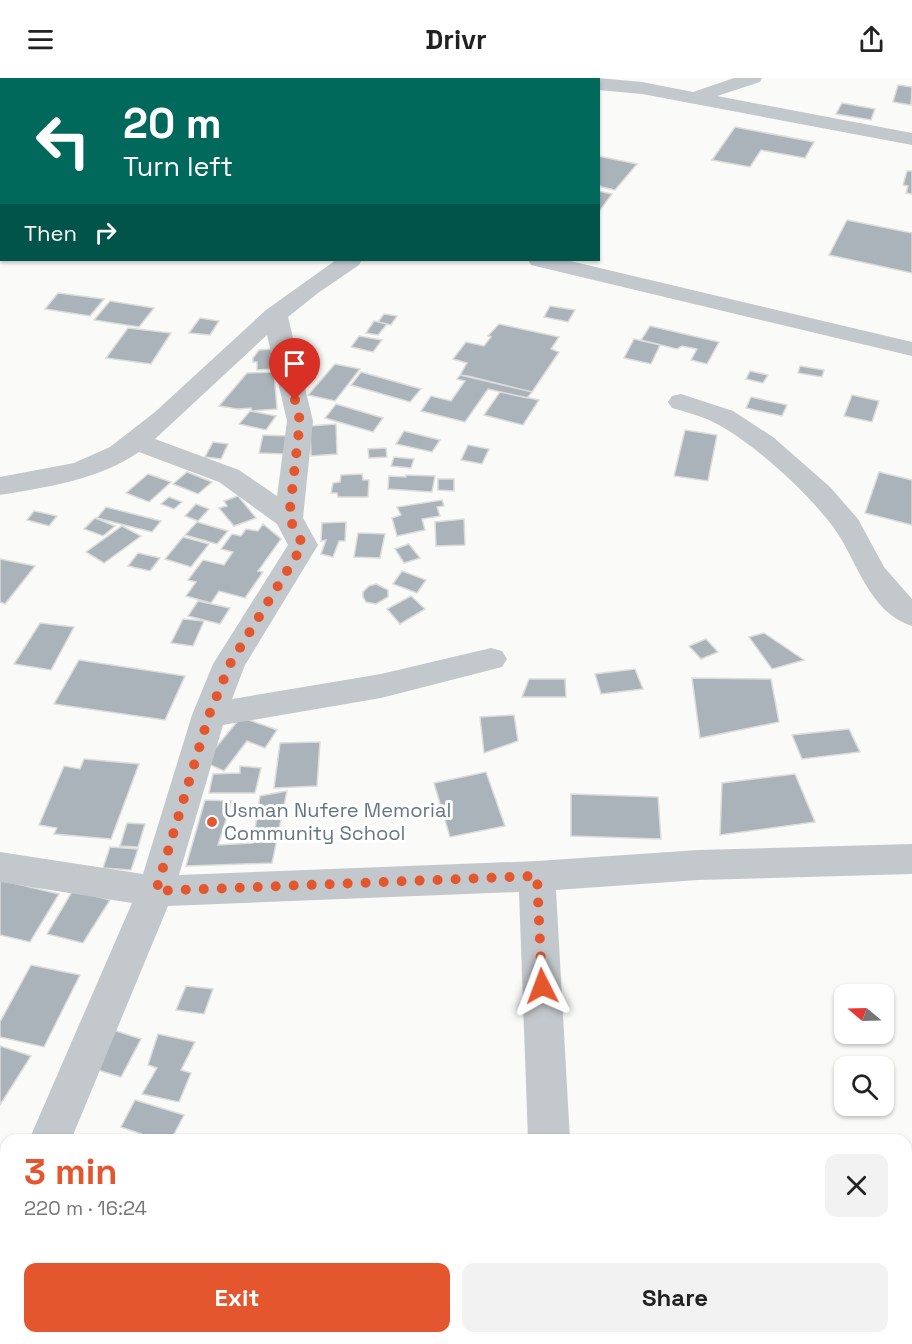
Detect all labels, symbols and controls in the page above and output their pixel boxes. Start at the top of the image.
text: Drivr [425,22,487,57]
icon: menu [24,23,57,56]
icon: share [855,23,888,56]
text: 20 m [123,97,222,150]
icon: left [24,102,102,180]
text: Turn left [123,149,233,184]
icon: right [89,216,122,249]
text: Then [24,219,77,247]
pin [269,338,320,400]
icon: arrive [278,347,311,380]
place label: Usman Nufere Memorial Community School [224,797,451,846]
marker: Usman Nufere Memorial Community School [205,815,219,829]
position arrow [510,954,574,1018]
north arrow [834,984,894,1044]
map controls [834,984,894,1116]
button: search [834,1056,894,1116]
text: 3 min [24,1149,118,1195]
button: close [825,1154,888,1217]
text: 220 m · 16:24 [24,1195,147,1221]
button: Exit [24,1263,450,1332]
button: Share [462,1263,888,1332]

